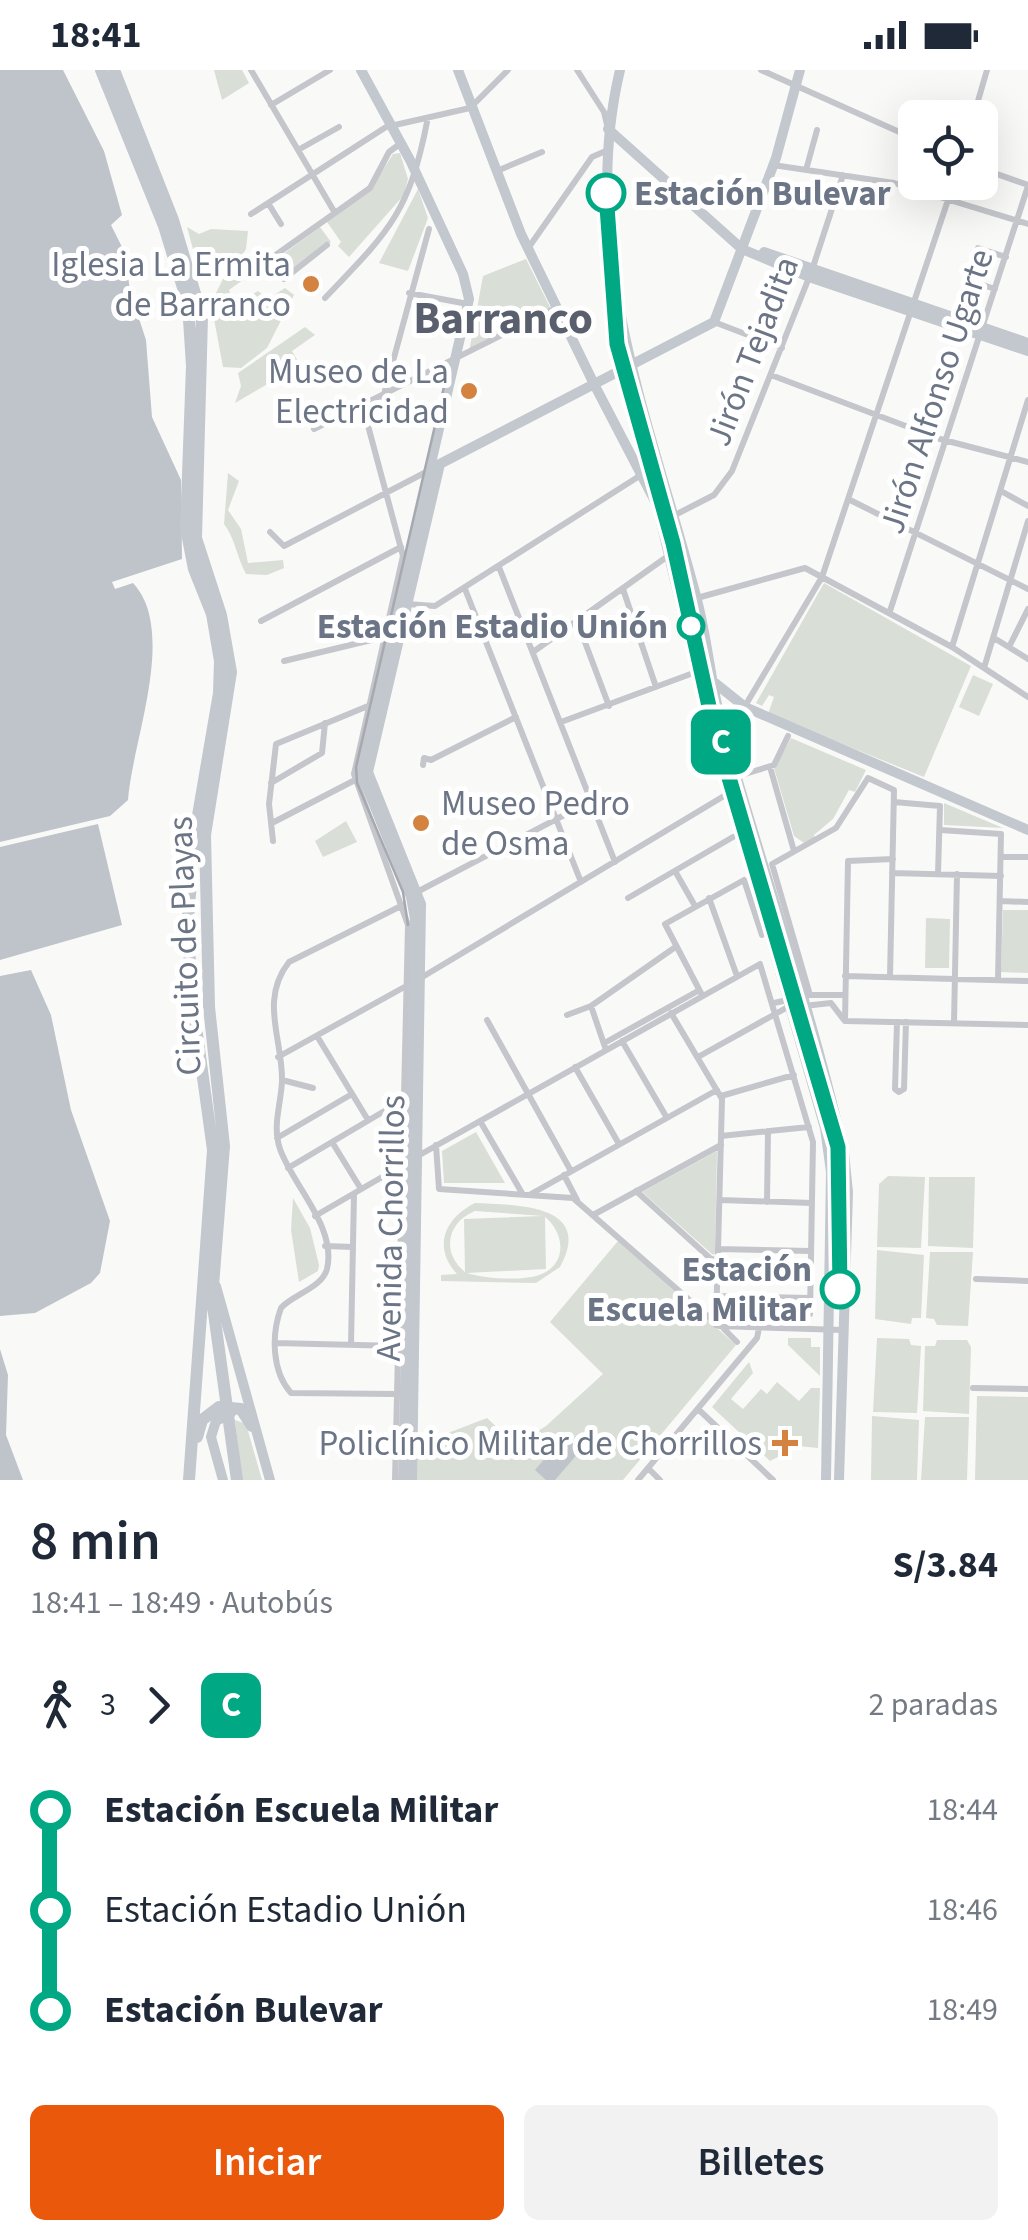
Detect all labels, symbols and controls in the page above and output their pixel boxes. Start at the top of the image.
text: 18:41 [50,8,142,62]
map controls [898,100,998,200]
button: locate [898,100,998,200]
place label: Estación Bulevar [634,169,891,219]
marker: Estación Bulevar [587,174,625,212]
place label: Iglesia La Ermita de Barranco [51,240,291,330]
street label: Jirón Alfonso Ugarte [867,243,1007,540]
street label: Jirón Tejadita [694,249,812,453]
marker: Iglesia La Ermita de Barranco [300,273,322,295]
district label: Barranco [413,287,593,351]
place label: Museo de La Electricidad [268,347,449,437]
marker: Museo de La Electricidad [458,380,480,402]
place label: Estación Estadio Unión [317,602,668,652]
marker: Estación Estadio Unión [678,613,704,639]
line badge: C [688,710,754,774]
text: C [711,717,731,767]
place label: Museo Pedro de Osma [441,779,630,869]
marker: Museo Pedro de Osma [410,812,432,834]
street label: Circuito de Playas [155,815,215,1076]
street label: Avenida Chorrillos [364,1094,418,1362]
place label: Estación Escuela Militar [586,1245,812,1335]
marker: Estación Escuela Militar [821,1270,859,1308]
place label: Policlínico Militar de Chorrillos [319,1419,762,1469]
marker: Policlínico Militar de Chorrillos [772,1430,798,1456]
text: 8 min [30,1503,161,1581]
text: S/3.84 [892,1538,998,1592]
text: 18:41 – 18:49 · Autobús [30,1580,333,1626]
icon: walk [30,1678,85,1733]
icon: forward [131,1678,186,1733]
text: C [221,1680,241,1730]
text: 3 [100,1682,116,1728]
text: 2 paradas [868,1682,998,1728]
text: Estación Escuela Militar [104,1783,498,1837]
text: 18:44 [926,1787,998,1833]
text: Estación Estadio Unión [104,1883,467,1937]
text: 18:46 [926,1887,998,1933]
text: Estación Bulevar [104,1983,383,2037]
text: 18:49 [926,1987,998,2033]
button: Iniciar [30,2105,504,2220]
button: Billetes [524,2105,998,2220]

